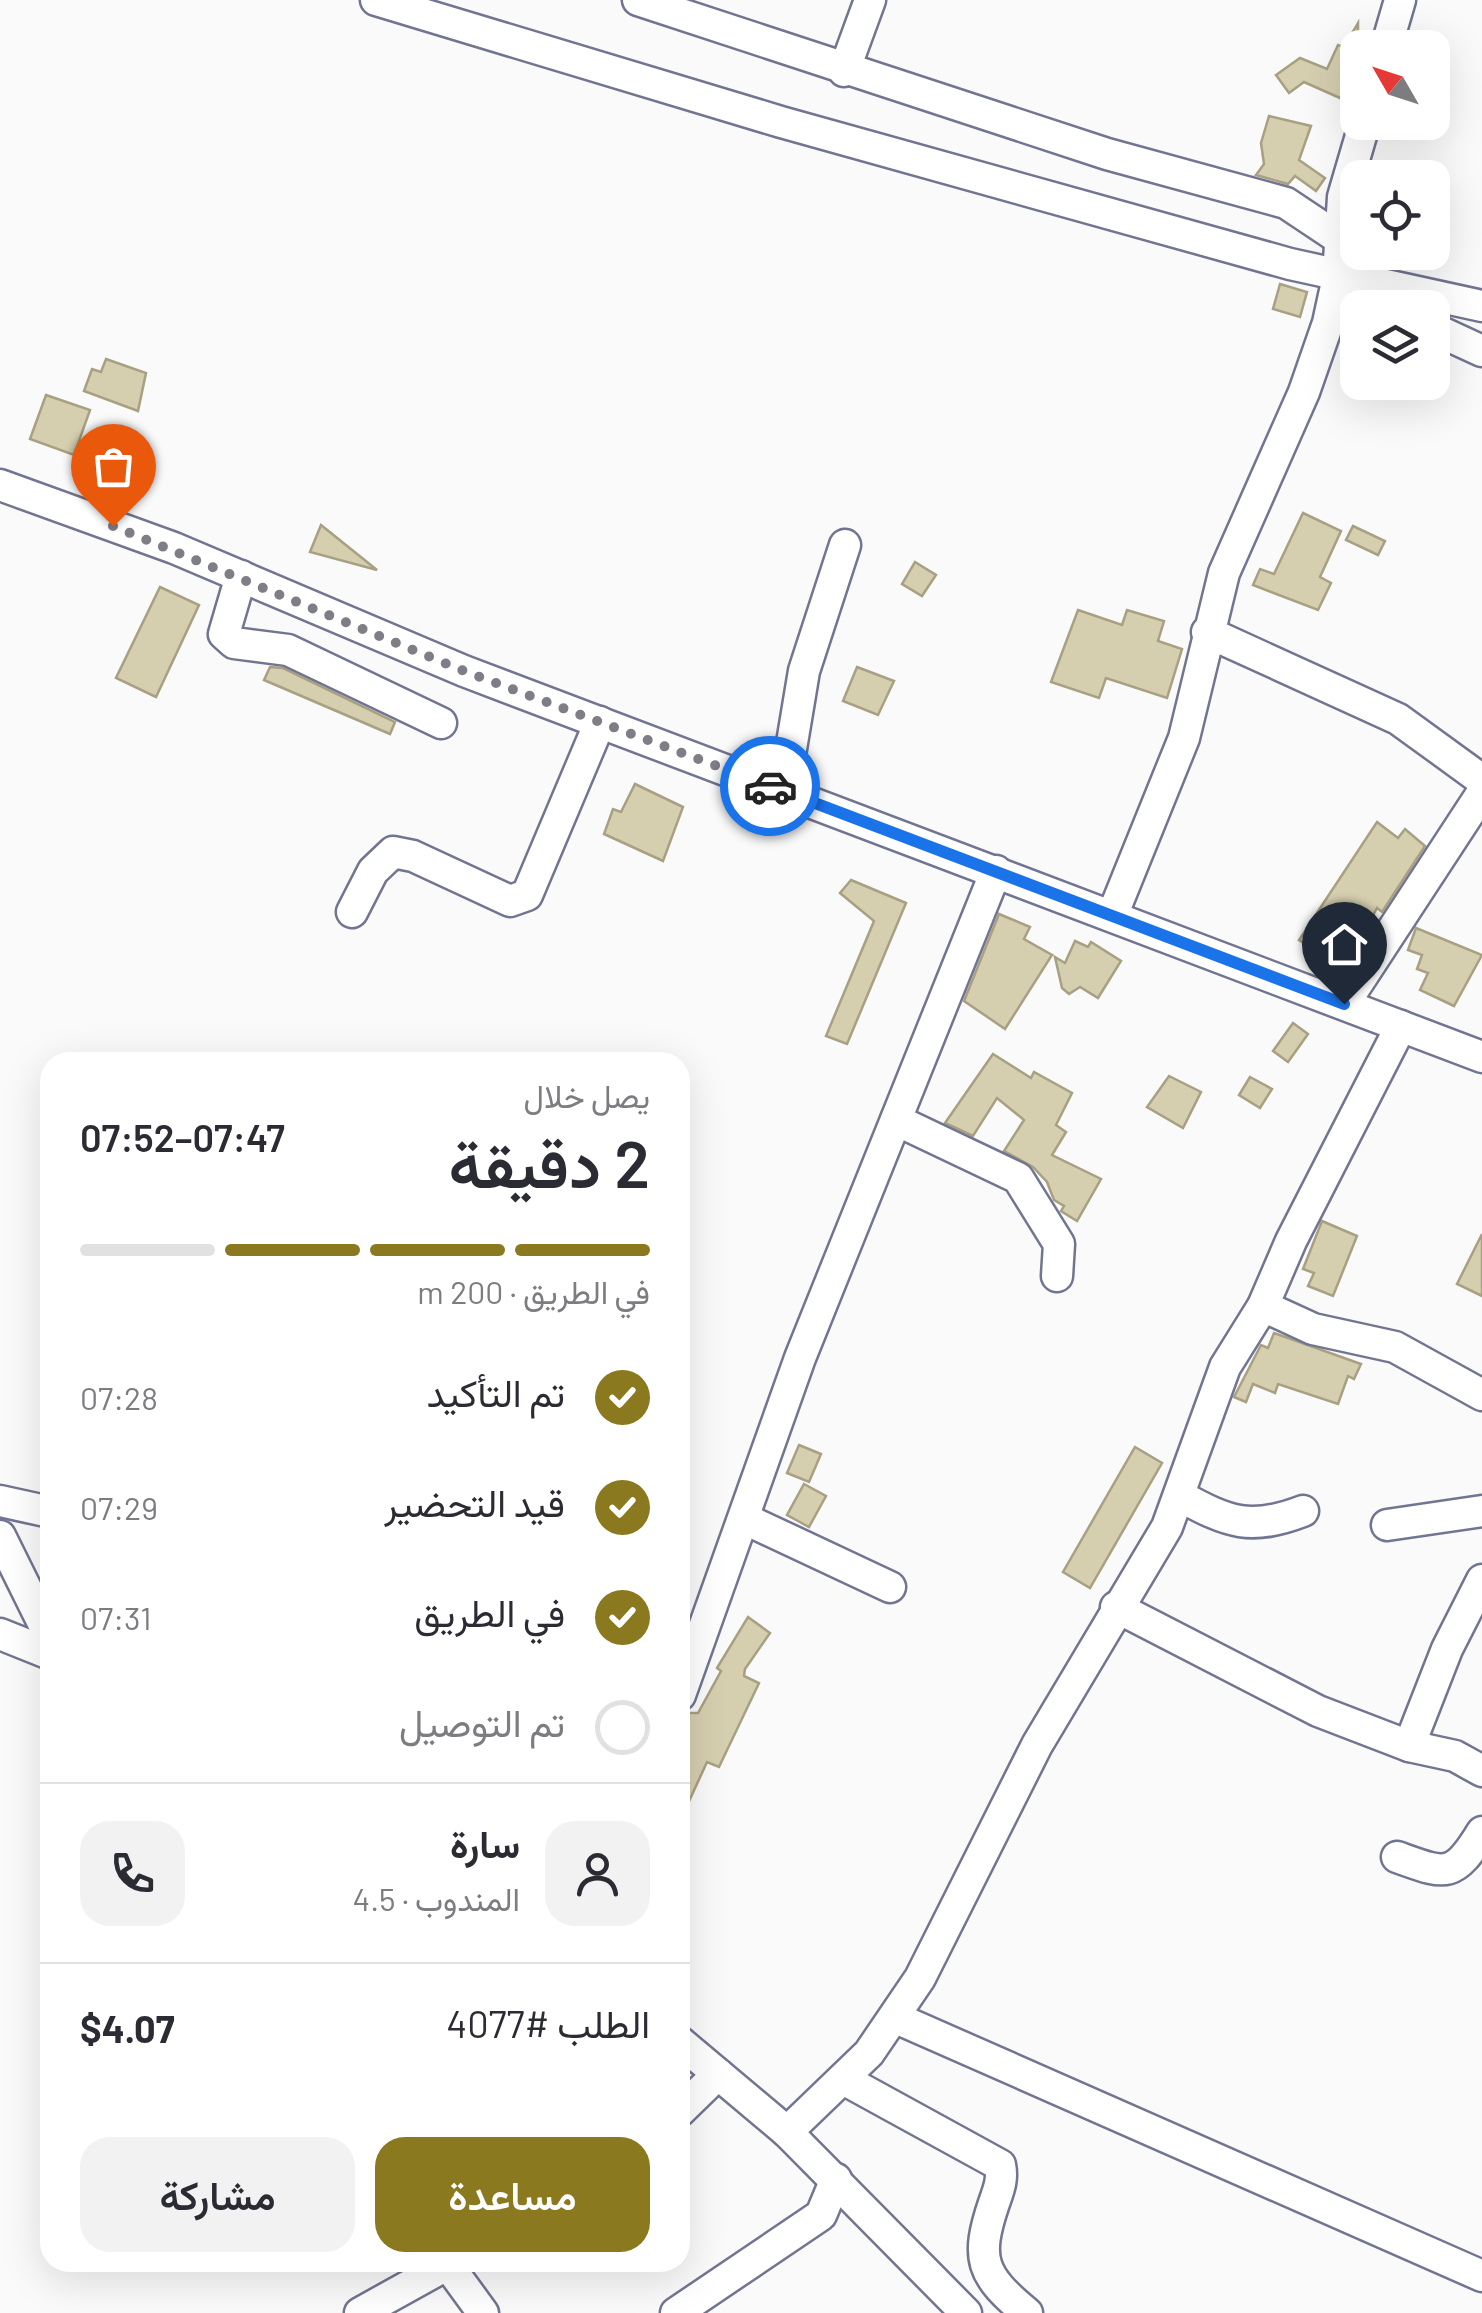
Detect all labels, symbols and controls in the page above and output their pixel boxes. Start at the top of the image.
north arrow [1340,30,1450,140]
map controls [1340,30,1450,400]
button: locate [1340,160,1450,270]
button: layers [1340,290,1450,400]
pin [71,424,156,527]
icon: bag [86,439,141,494]
courier [720,736,820,836]
icon: car [743,759,798,814]
pin [1302,902,1387,1005]
icon: home [1317,917,1372,972]
text: يصل خلال [523,1076,650,1114]
text: 07:47–07:52 [80,1114,285,1160]
text: 2 دقيقة [449,1123,650,1201]
text: في الطريق · 200 m [417,1272,650,1310]
text: تم التأكيد [427,1369,565,1415]
icon: check [595,1370,650,1425]
text: 07:28 [80,1378,158,1416]
text: قيد التحضير [384,1479,565,1525]
icon: check [595,1480,650,1535]
text: 07:29 [80,1488,158,1526]
text: في الطريق [414,1589,565,1635]
icon: check [595,1590,650,1645]
text: 07:31 [80,1598,152,1636]
text: تم التوصيل [399,1699,565,1745]
text: سارة [450,1820,520,1866]
button: phone [80,1821,185,1926]
button: person [545,1821,650,1926]
text: المندوب · 4.5 [353,1879,520,1917]
text: الطلب #4077 [446,2000,650,2046]
text: $4.07 [80,2005,175,2051]
button: مشاركة [80,2137,355,2252]
button: مساعدة [375,2137,650,2252]

